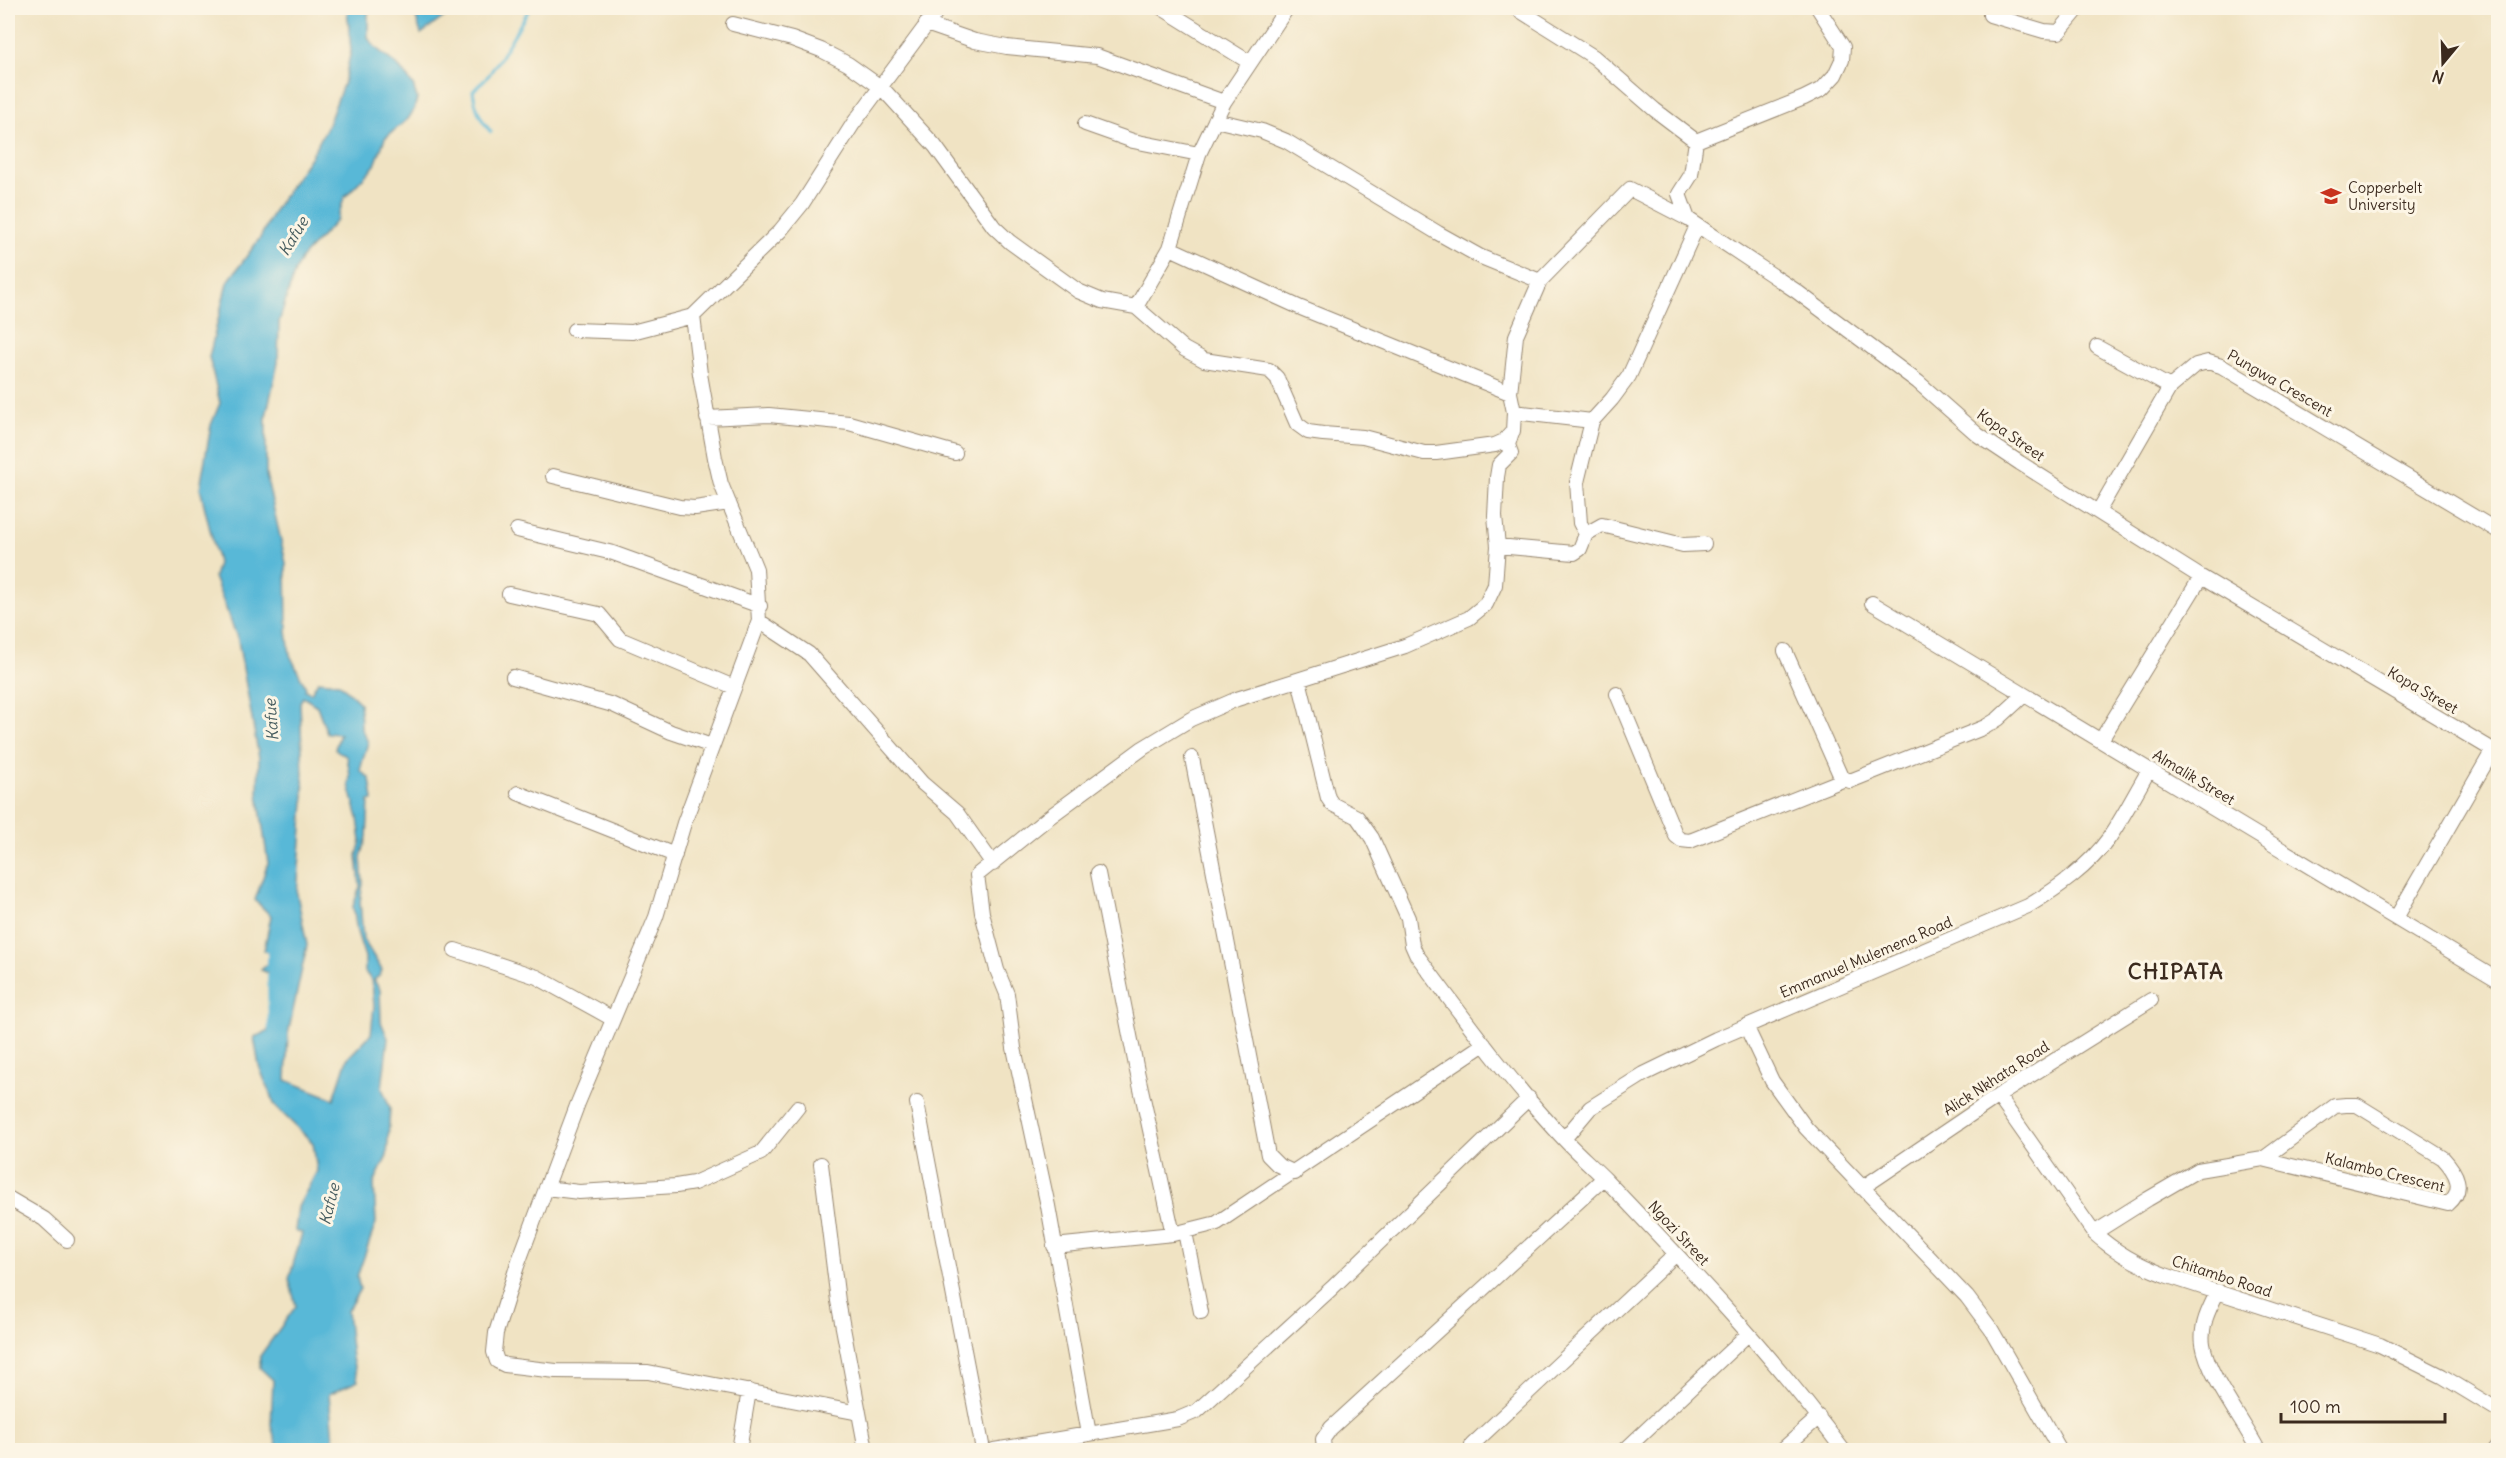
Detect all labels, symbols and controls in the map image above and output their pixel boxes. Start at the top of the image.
north arrow [2413,33,2473,93]
text: N [2430,66,2447,88]
place label: Copperbelt University [2348,178,2422,214]
school or university icon: Copperbelt University [2319,184,2343,208]
water label: Kafue [274,212,313,259]
street label: Pungwa Crescent [2224,345,2336,421]
street label: Kopa Street [1973,405,2049,465]
street label: Kopa Street [2384,662,2462,718]
water label: Kafue [259,697,282,742]
street label: Almalik Street [2149,745,2239,809]
street label: Emmanuel Mulemena Road [1777,912,1955,1002]
district label: CHIPATA [2128,958,2224,985]
street label: Alick Nkhata Road [1939,1037,2053,1119]
street label: Kalambo Crescent [2323,1148,2447,1196]
water label: Kafue [314,1180,344,1227]
street label: Ngozi Street [1644,1197,1714,1269]
street label: Chitambo Road [2170,1251,2275,1301]
scale bar [2281,1386,2444,1424]
text: 100 m [2290,1395,2341,1418]

